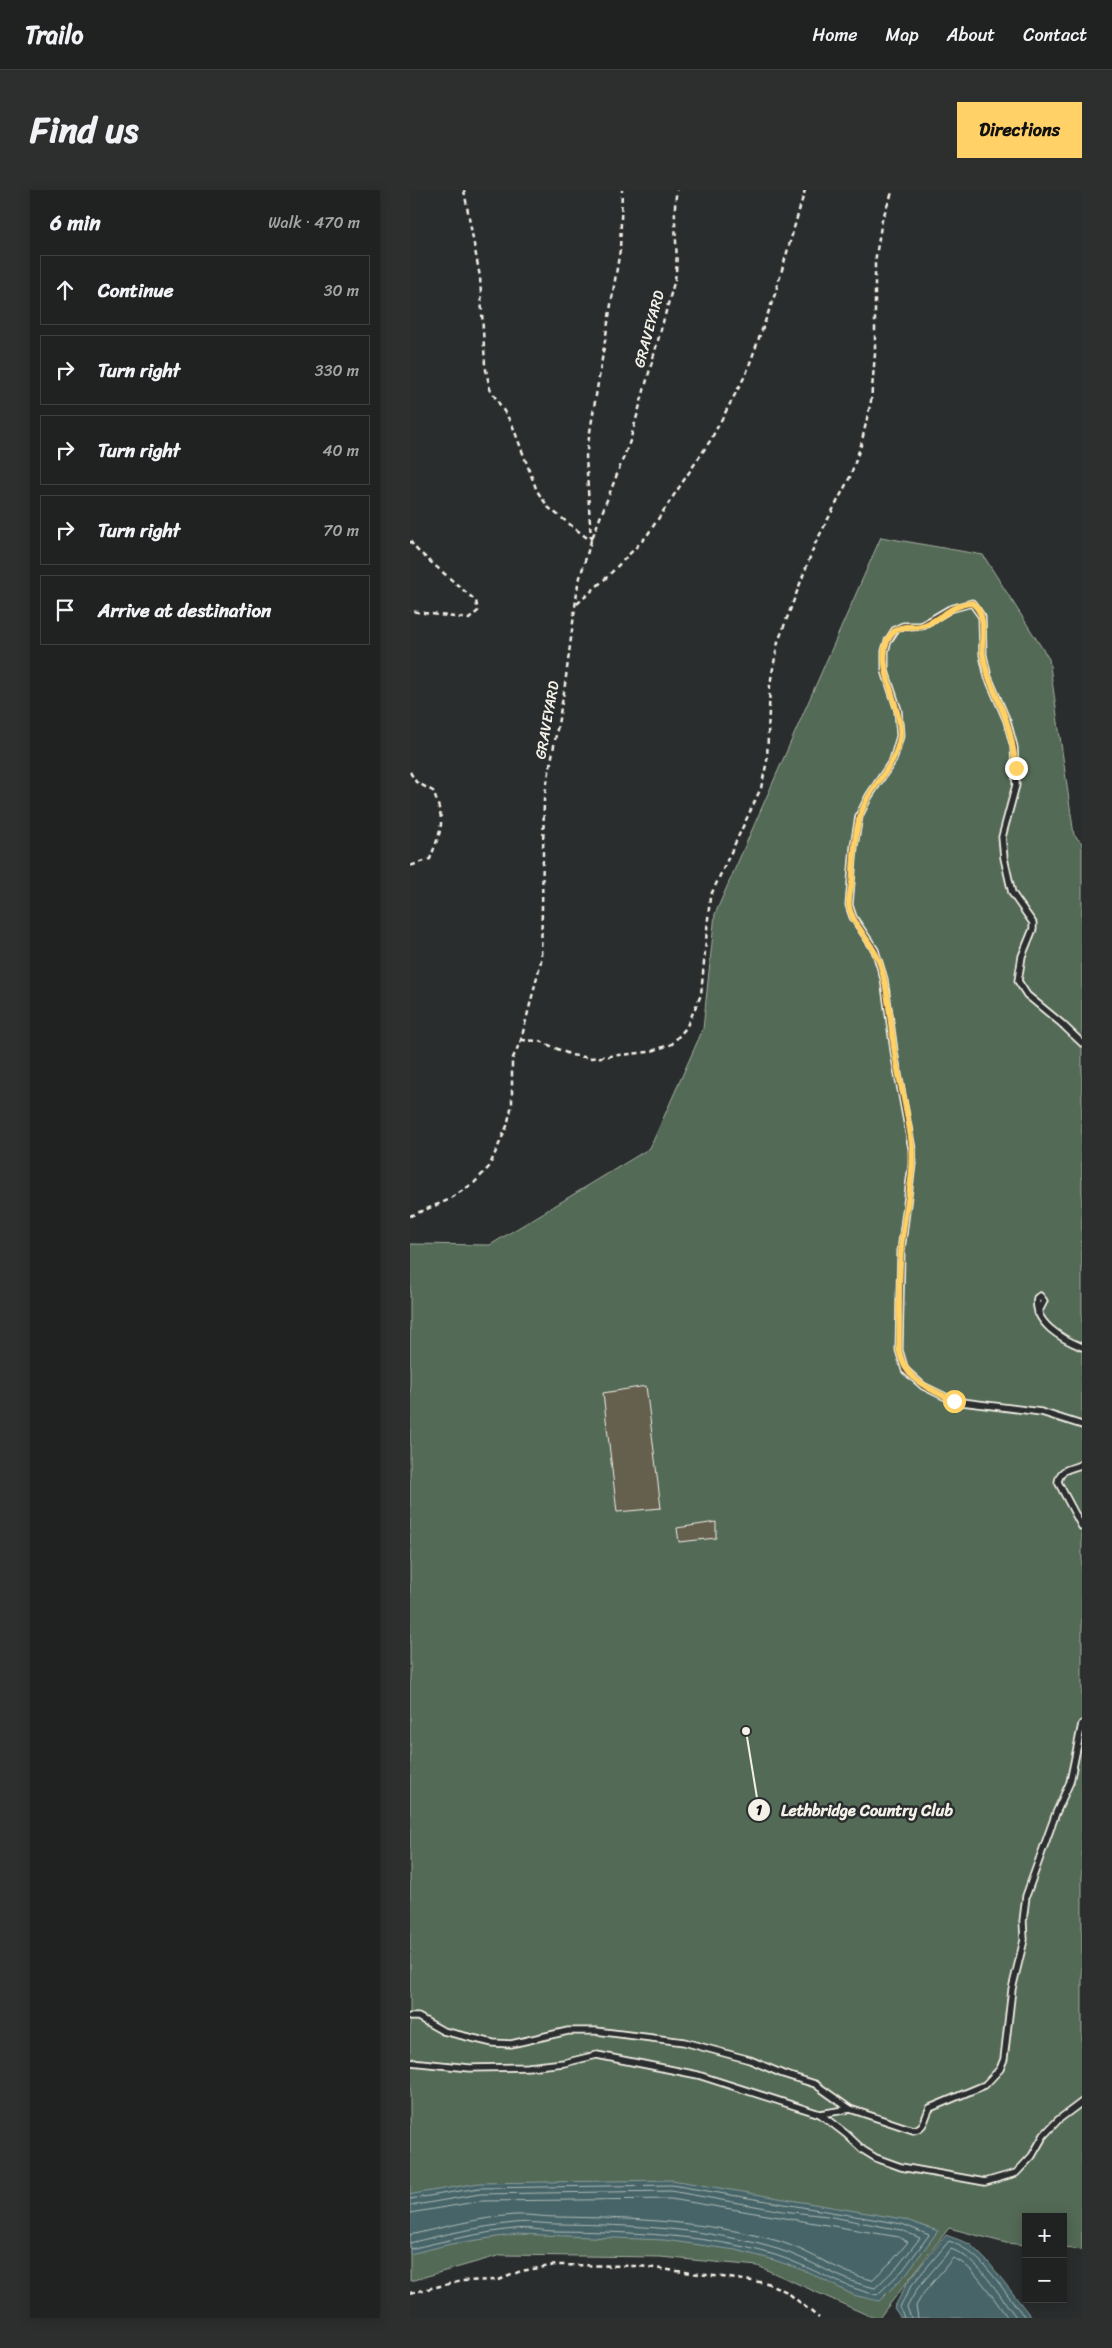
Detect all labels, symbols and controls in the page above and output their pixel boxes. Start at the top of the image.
text: Trailo [25,14,83,56]
text: Home [813,19,858,51]
text: Map [886,19,919,51]
text: About [947,19,995,51]
text: Contact [1023,19,1087,51]
text: Find us [30,99,138,161]
button: Directions [957,102,1082,158]
text: 6 min [50,204,101,242]
text: Walk · 470 m [268,208,360,237]
text: Continue [98,274,174,307]
icon: ahead [51,276,79,304]
text: 30 m [324,276,359,305]
street label: GRAVEYARD [626,287,672,371]
text: Turn right [98,354,180,387]
icon: right [51,356,79,384]
text: 330 m [315,356,359,385]
text: Turn right [98,434,180,467]
icon: right [51,436,79,464]
text: 40 m [322,436,359,465]
text: Turn right [98,514,180,547]
icon: right [51,516,79,544]
text: 70 m [323,516,359,545]
text: Arrive at destination [98,594,271,627]
icon: arrive [51,596,79,624]
street label: GRAVEYARD [527,679,567,761]
route end [1005,757,1028,780]
route start [943,1390,966,1413]
callout: Lethbridge Country Club [746,1795,963,1826]
text: Lethbridge Country Club [781,1796,953,1825]
text: 1 [756,1797,763,1823]
map controls [1022,2213,1067,2303]
button: + [1022,2213,1067,2258]
button: − [1022,2258,1067,2303]

